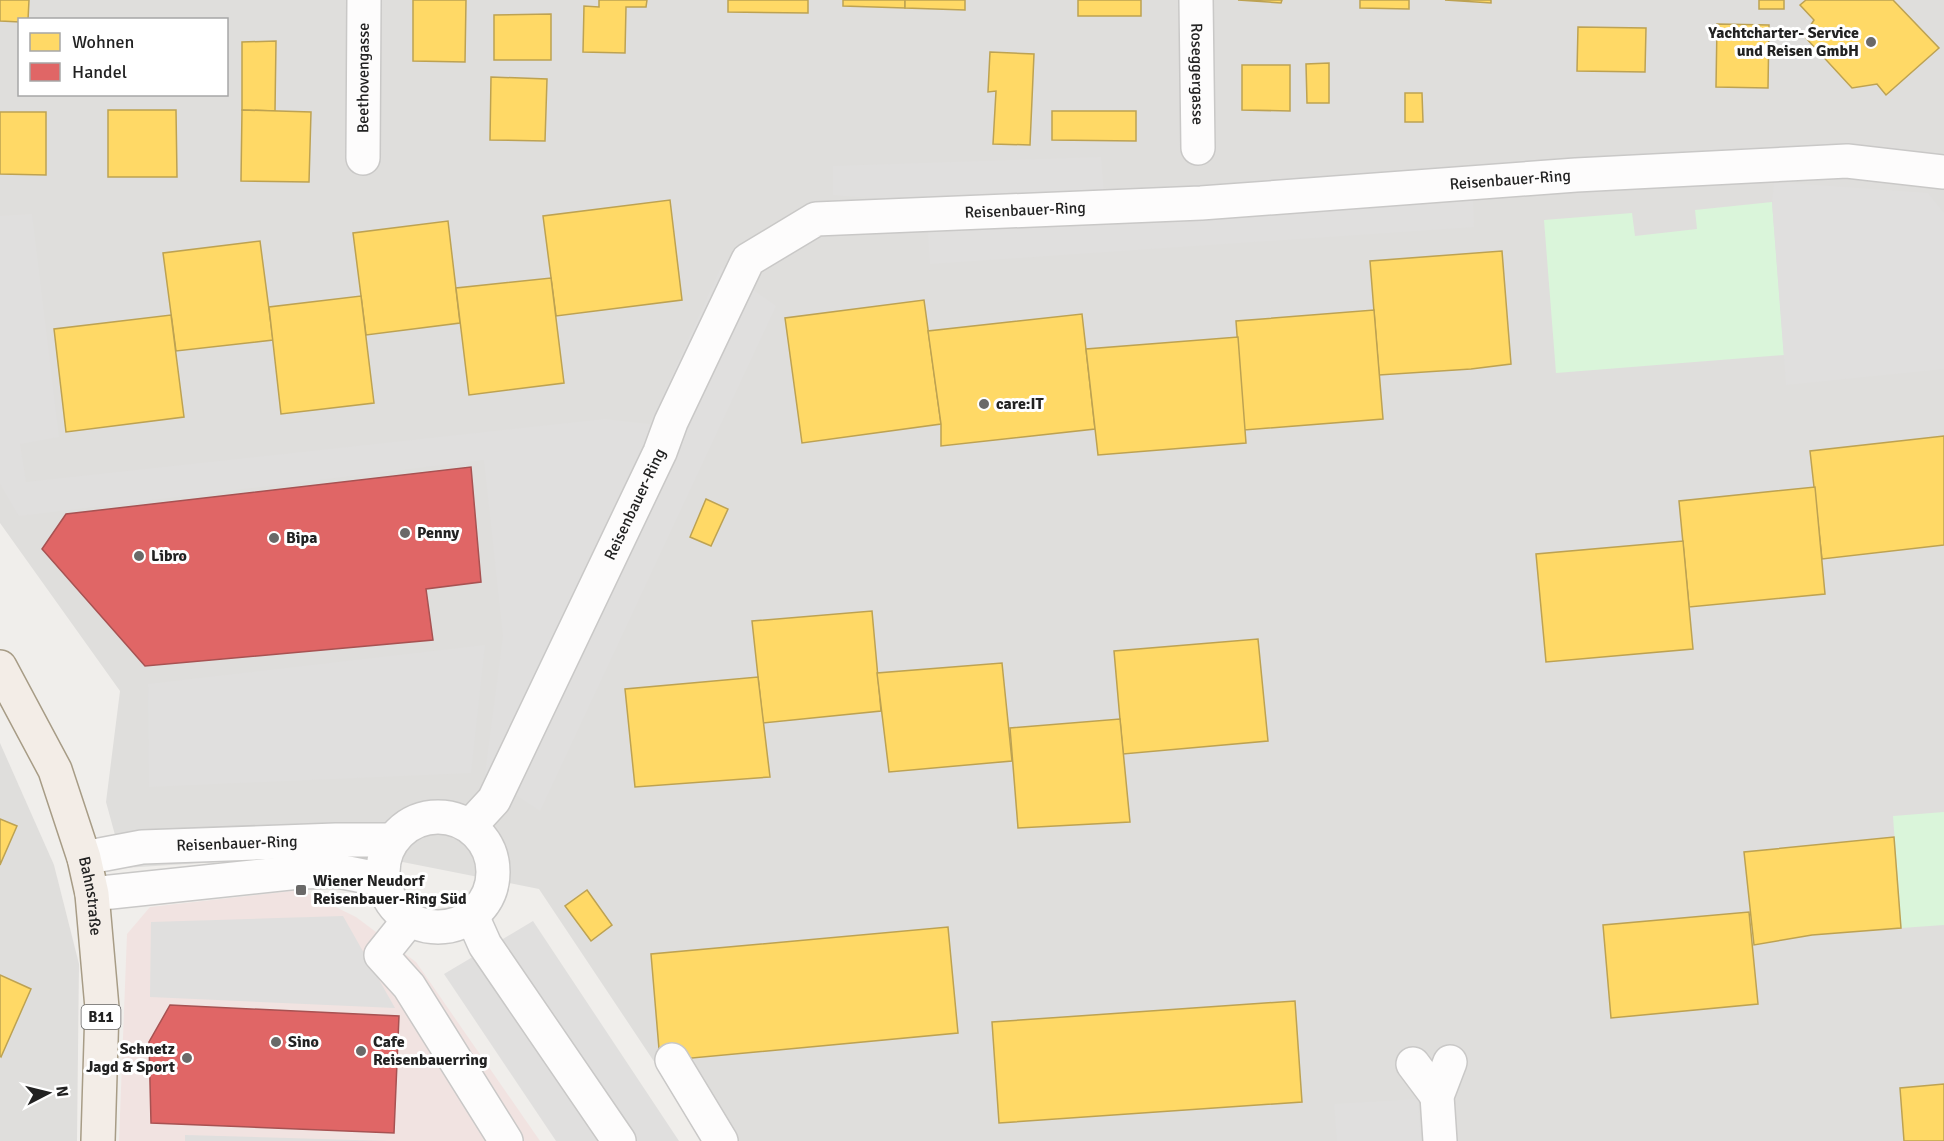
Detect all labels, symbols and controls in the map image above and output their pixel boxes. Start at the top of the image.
legend [18,18,228,96]
street label: Beethovengasse [353,23,374,133]
street label: Roseggergasse [1186,23,1208,125]
place label: Yachtcharter- Service und Reisen GmbH [1707,23,1859,61]
text: Wohnen [72,31,134,53]
marker: Yachtcharter- Service und Reisen GmbH [1864,35,1878,49]
text: Handel [72,61,127,83]
street label: Reisenbauer-Ring [1449,165,1571,194]
street label: Reisenbauer-Ring [964,198,1086,223]
place label: care:IT [996,394,1045,414]
marker: care:IT [977,397,991,411]
street label: Reisenbauer-Ring [600,445,670,563]
place label: Penny [417,523,459,543]
marker: Penny [398,526,412,540]
place label: Bipa [286,528,317,548]
marker: Bipa [267,531,281,545]
place label: Libro [151,546,187,566]
marker: Libro [132,549,146,563]
street label: Reisenbauer-Ring [176,831,298,856]
street label: Bahnstraße [74,855,106,936]
place label: Wiener Neudorf Reisenbauer-Ring Süd [313,871,467,909]
marker: Wiener Neudorf Reisenbauer-Ring Süd [294,883,308,897]
road number: B11 [82,1005,120,1029]
place label: Sino [288,1032,319,1052]
place label: Cafe Reisenbauerring [373,1032,488,1070]
marker: Sino [269,1035,283,1049]
place label: Schnetz Jagd & Sport [86,1039,175,1077]
marker: Cafe Reisenbauerring [354,1044,368,1058]
marker: Schnetz Jagd & Sport [180,1051,194,1065]
north arrow [18,1063,78,1123]
text: N [51,1085,72,1098]

